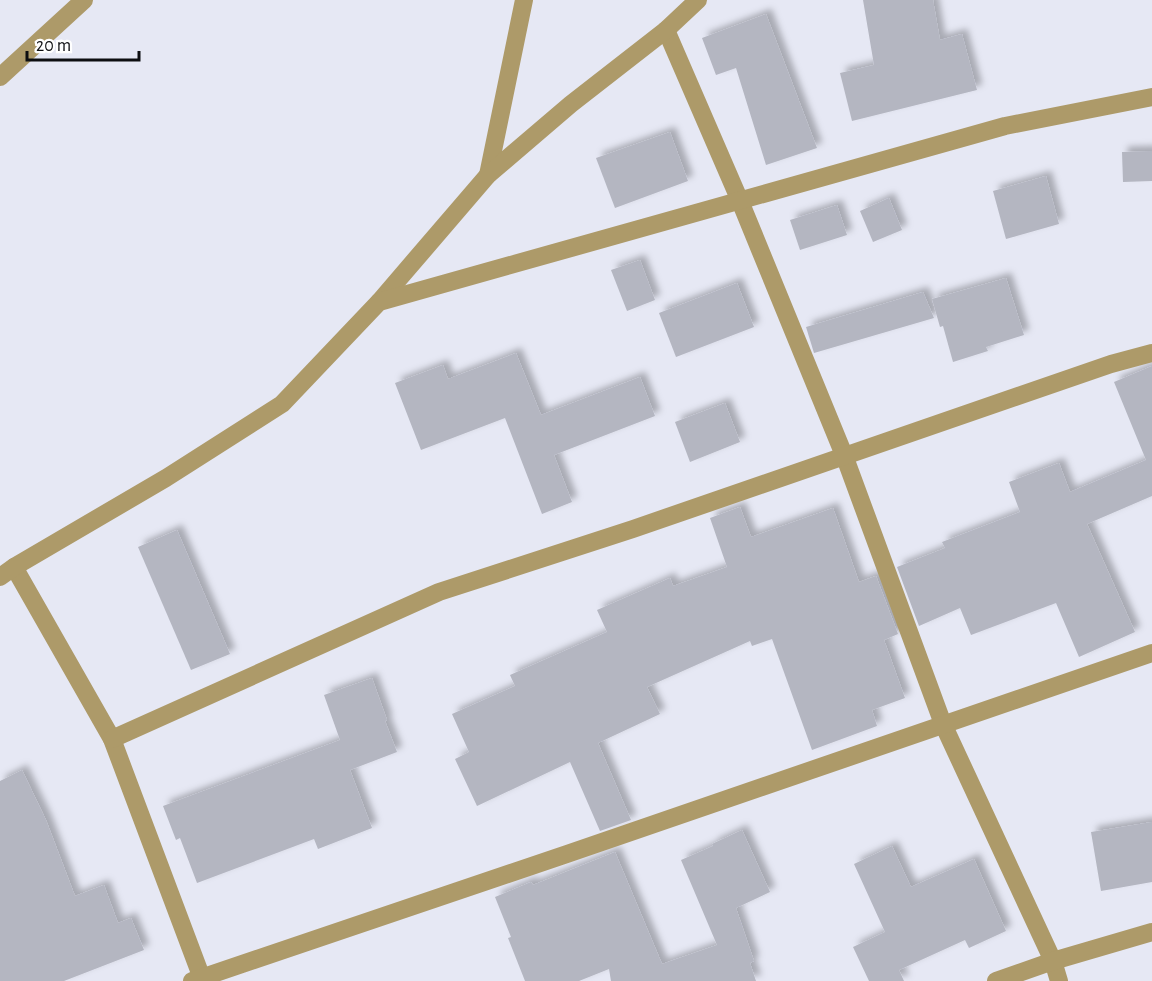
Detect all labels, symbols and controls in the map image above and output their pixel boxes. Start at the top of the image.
scale bar [27,24,140,62]
text: 20 m [36,37,71,55]

